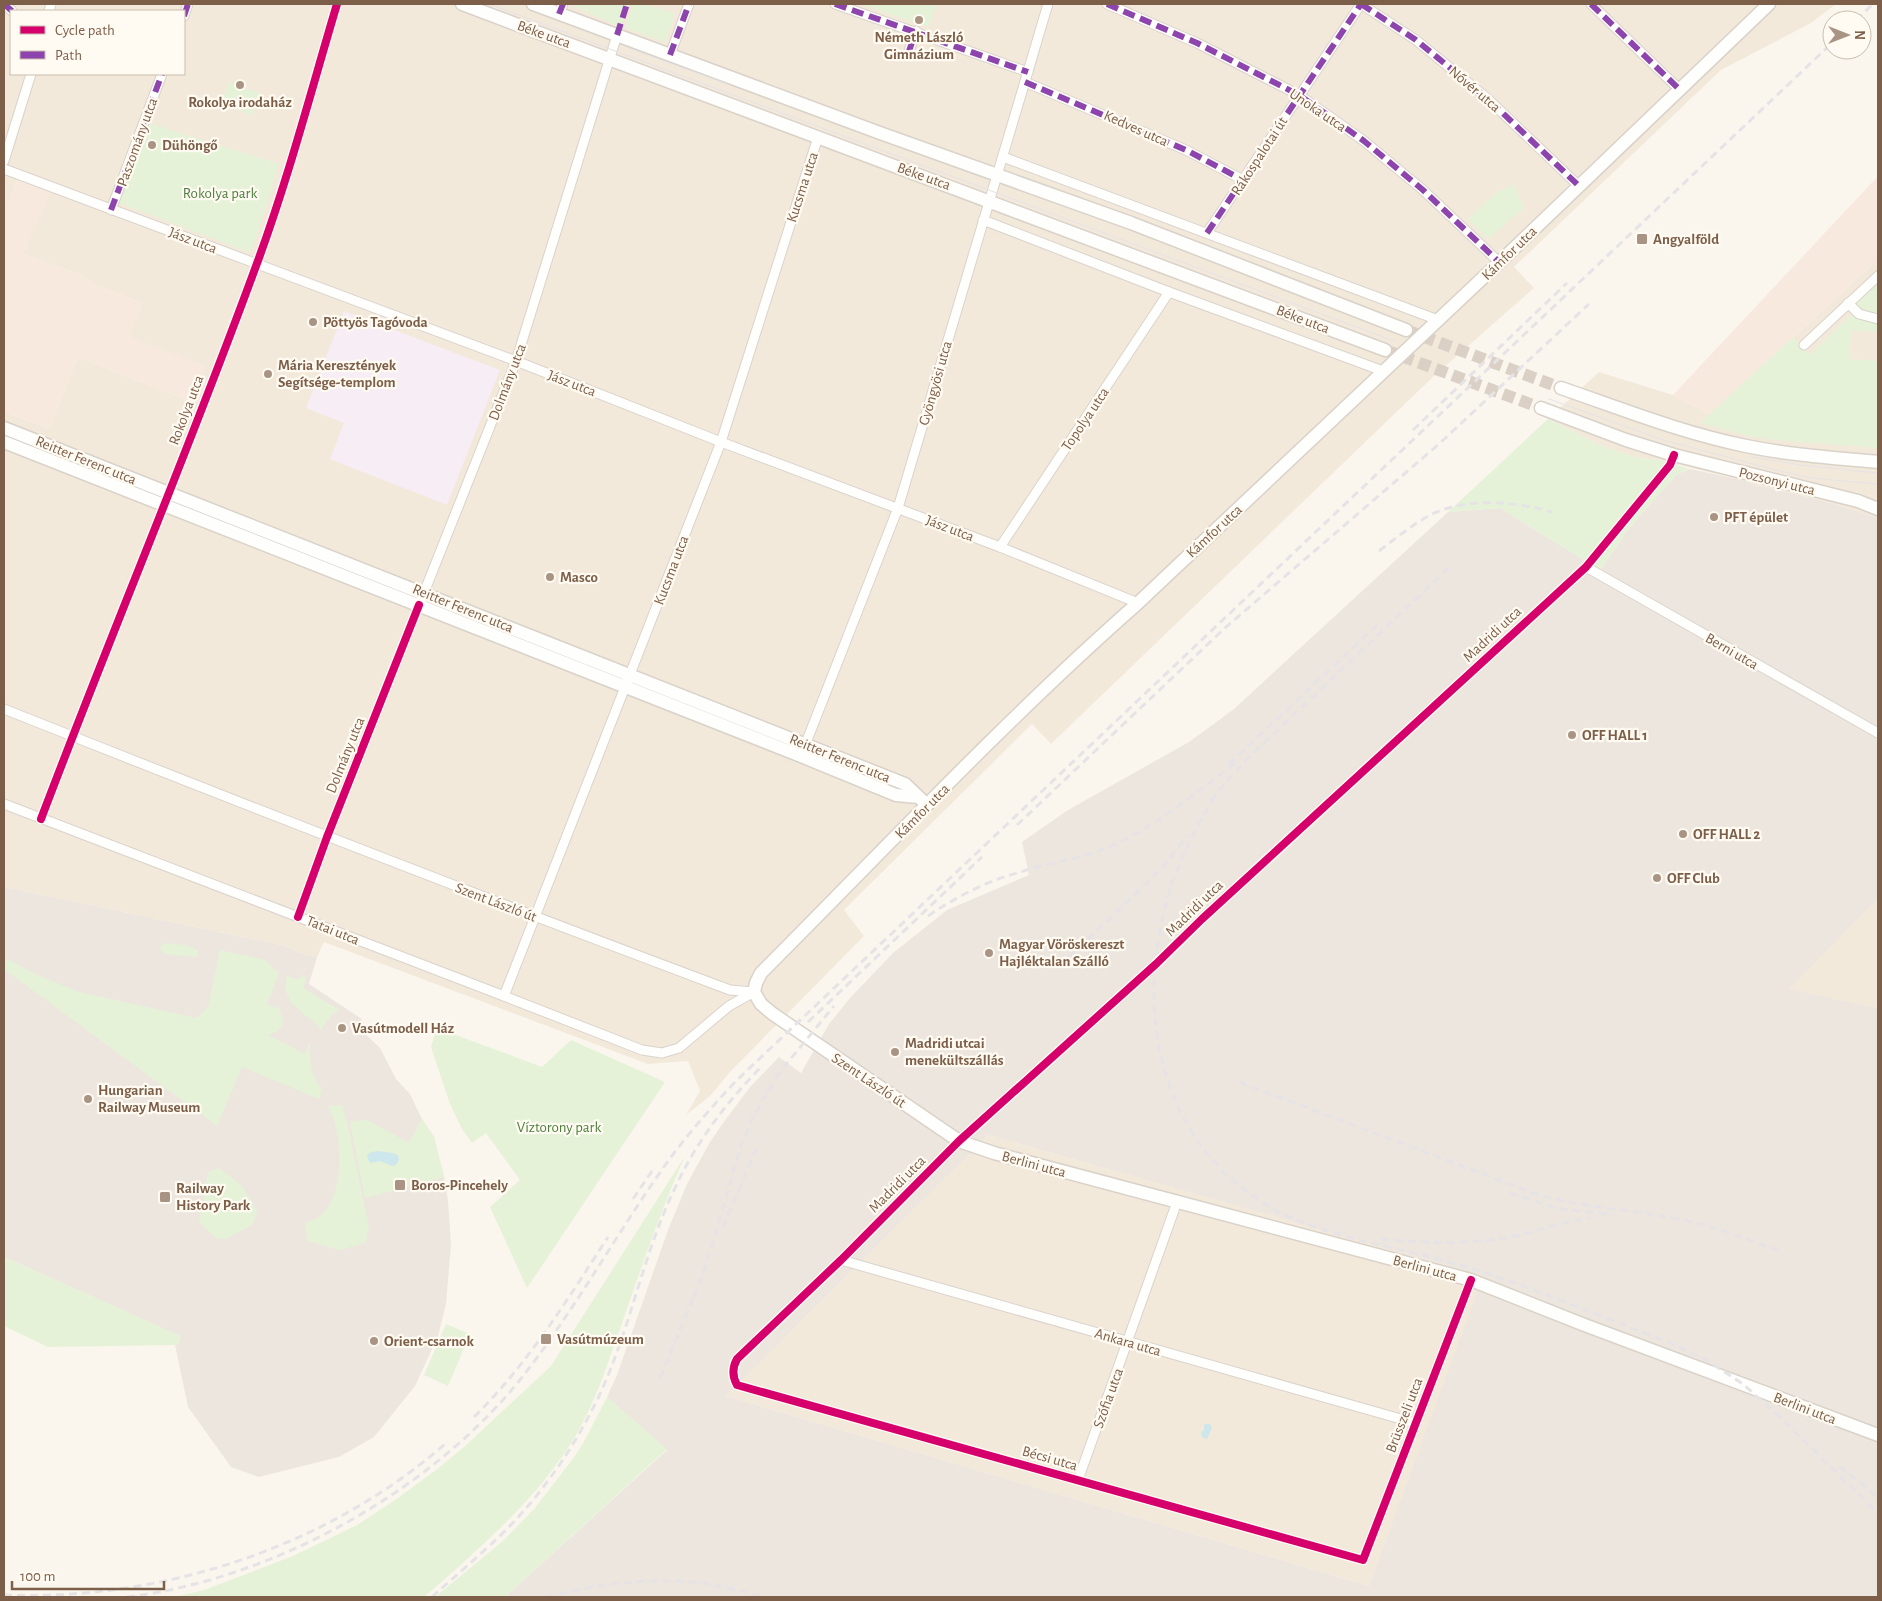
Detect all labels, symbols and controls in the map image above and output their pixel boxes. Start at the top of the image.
legend [10,10,185,75]
north arrow [1822,10,1872,60]
marker: Németh László Gimnázium [913,14,925,26]
street label: Béke utca [515,18,573,51]
text: Cycle path [55,23,115,38]
place label: Németh László Gimnázium [875,30,963,62]
text: N [1852,30,1866,40]
text: Path [55,48,82,63]
street label: Nővér utca [1446,64,1503,115]
marker: Rokolya irodaház [234,79,246,91]
street label: Unoka utca [1287,86,1349,135]
place label: Rokolya irodaház [188,95,292,110]
street label: Paszomány utca [115,96,160,188]
street label: Kedves utca [1102,108,1170,149]
street label: Rákospalotai út [1229,114,1290,198]
place label: Dühöngő [162,138,218,153]
marker: Dühöngő [146,139,158,151]
street label: Kucsma utca [784,150,821,224]
street label: Béke utca [895,160,953,193]
park label: Rokolya park [183,186,257,201]
street label: Jász utca [167,224,219,257]
street label: Kámfor utca [1479,224,1540,283]
marker: Angyalföld [1635,232,1649,246]
place label: Angyalföld [1653,232,1719,247]
street label: Béke utca [1274,303,1332,336]
place label: Pöttyös Tagóvoda [323,315,428,330]
marker: Pöttyös Tagóvoda [307,316,319,328]
street label: Gyöngyösi utca [916,339,955,427]
street label: Dolmány utca [486,342,529,423]
place label: Mária Keresztények Segítsége-templom [278,358,397,390]
street label: Jász utca [546,367,598,400]
marker: Mária Keresztények Segítsége-templom [262,368,274,380]
street label: Rokolya utca [166,373,207,447]
street label: Topolya utca [1059,385,1112,454]
street label: Reitter Ferenc utca [33,433,138,488]
street label: Pozsonyi utca [1737,465,1817,498]
street label: Kámfor utca [1184,502,1245,561]
place label: PFT épület [1724,510,1788,525]
marker: PFT épület [1708,511,1720,523]
street label: Jász utca [924,512,976,545]
street label: Kucsma utca [651,533,692,607]
place label: Masco [560,570,598,585]
marker: Masco [544,571,556,583]
street label: Reitter Ferenc utca [410,581,515,636]
street label: Madridi utca [1460,604,1524,665]
street label: Berni utca [1703,630,1761,673]
street label: Dolmány utca [323,715,368,795]
place label: OFF HALL 1 [1582,728,1648,743]
marker: OFF HALL 1 [1566,729,1578,741]
street label: Reitter Ferenc utca [787,731,892,786]
street label: Kámfor utca [892,781,953,842]
place label: OFF HALL 2 [1693,827,1760,842]
marker: OFF HALL 2 [1677,828,1689,840]
place label: OFF Club [1667,871,1720,886]
marker: OFF Club [1651,872,1663,884]
street label: Madridi utca [1163,877,1226,939]
street label: Szent László út [453,880,539,925]
street label: Tatai utca [304,913,362,948]
place label: Magyar Vöröskereszt Hajléktalan Szálló [999,937,1124,969]
marker: Magyar Vöröskereszt Hajléktalan Szálló [983,947,995,959]
place label: Vasútmodell Ház [352,1021,454,1036]
marker: Vasútmodell Ház [336,1022,348,1034]
place label: Madridi utcai menekültszállás [905,1036,1004,1068]
marker: Madridi utcai menekültszállás [889,1046,901,1058]
street label: Szent László út [829,1050,909,1111]
place label: Hungarian Railway Museum [98,1083,200,1115]
marker: Hungarian Railway Museum [82,1093,94,1105]
park label: Víztorony park [517,1120,601,1135]
street label: Berlini utca [1000,1149,1068,1180]
street label: Madridi utca [866,1153,929,1216]
marker: Boros-Pincehely [393,1178,407,1192]
place label: Boros-Pincehely [411,1178,508,1193]
place label: Railway History Park [176,1181,251,1213]
marker: Railway History Park [158,1190,172,1204]
street label: Berlini utca [1391,1253,1459,1284]
street label: Ankara utca [1093,1326,1163,1359]
marker: Vasútmúzeum [539,1332,553,1346]
place label: Vasútmúzeum [557,1332,644,1347]
place label: Orient-csarnok [384,1334,474,1349]
marker: Orient-csarnok [368,1335,380,1347]
street label: Szófia utca [1091,1366,1126,1430]
street label: Brüsszeli utca [1383,1376,1426,1455]
street label: Berlini utca [1771,1390,1838,1427]
street label: Bécsi utca [1020,1443,1079,1474]
scale bar [12,1558,165,1590]
text: 100 m [20,1569,55,1584]

